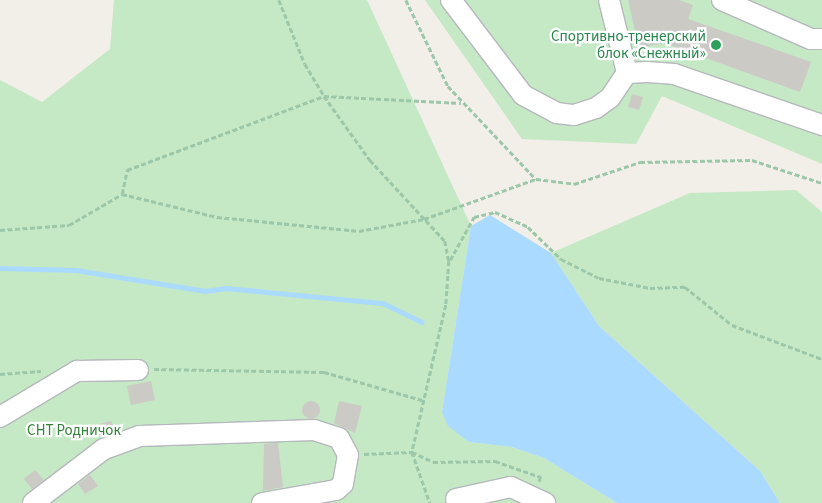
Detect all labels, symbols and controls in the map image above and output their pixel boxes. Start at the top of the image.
place label: Спортивно-тренерский блок «Снежный» [551,27,706,62]
marker: Спортивно-тренерский блок «Снежный» [710,39,722,51]
park label: СНТ Родничок [27,422,121,440]

